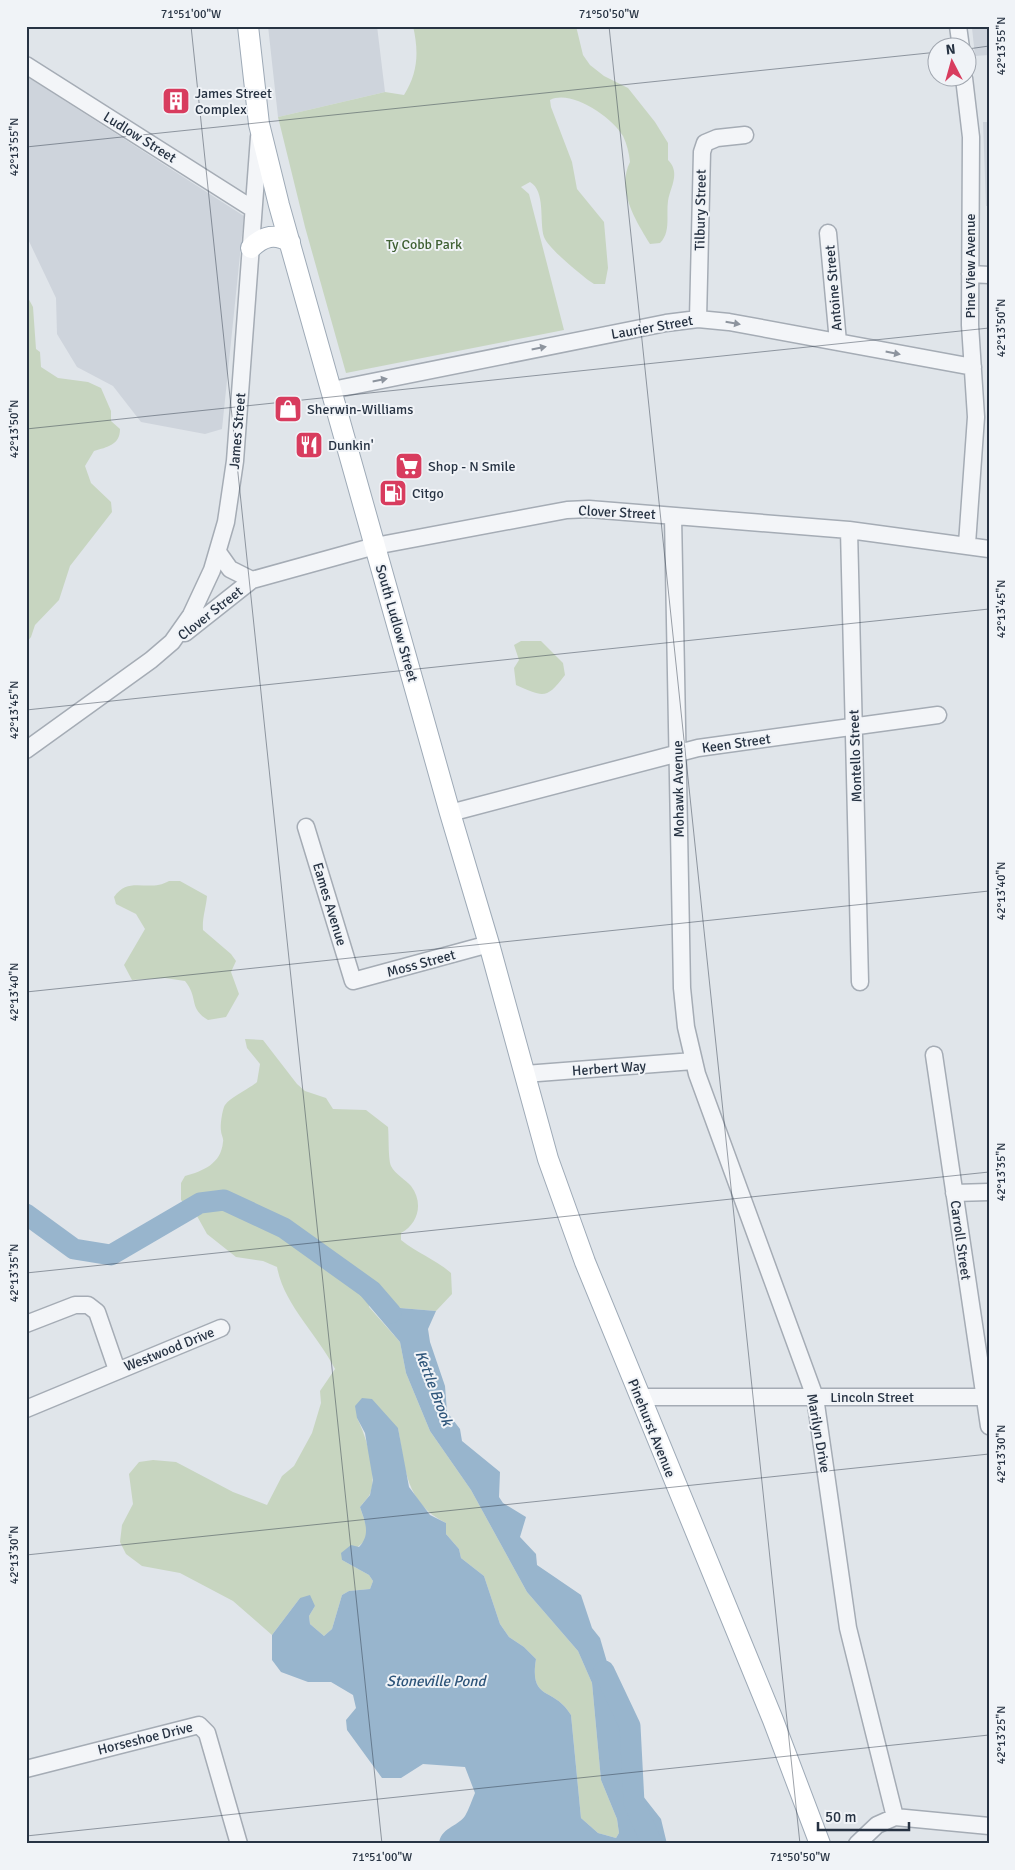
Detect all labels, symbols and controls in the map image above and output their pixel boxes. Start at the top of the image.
text: 71°51'00"W [161,7,221,22]
text: 71°50'50"W [579,7,639,22]
text: 42°13'55"N [994,17,1009,75]
north arrow [928,38,978,88]
text: N [945,41,956,59]
place label: James Street Complex [195,85,272,118]
building icon: James Street Complex [161,86,191,116]
street label: Ludlow Street [100,108,179,167]
text: 42°13'55"N [7,118,22,176]
street label: Tilbury Street [691,169,710,251]
street label: Pine View Avenue [962,213,979,319]
park label: Ty Cobb Park [386,236,462,253]
street label: Antoine Street [821,244,846,332]
text: 42°13'50"N [994,299,1009,357]
street label: Laurier Street [610,312,694,343]
one-way arrow [726,319,742,327]
one-way arrow [531,344,547,352]
one-way arrow [885,349,901,357]
one-way arrow [372,376,387,384]
street label: James Street [226,392,249,470]
shop icon: Sherwin-Williams [273,394,303,424]
text: 42°13'50"N [7,400,22,458]
place label: Sherwin-Williams [307,401,413,418]
restaurant icon: Dunkin' [294,430,324,460]
place label: Dunkin' [328,437,374,454]
supermarket icon: Shop - N Smile [394,451,424,481]
place label: Shop - N Smile [428,458,515,475]
fuel station icon: Citgo [378,478,408,508]
place label: Citgo [412,485,444,502]
street label: Clover Street [578,502,656,523]
street label: South Ludlow Street [372,563,421,684]
text: 42°13'45"N [994,580,1009,638]
street label: Clover Street [175,583,246,644]
text: 42°13'45"N [7,681,22,739]
street label: Montello Street [845,709,866,803]
street label: Keen Street [701,730,772,757]
street label: Mohawk Avenue [669,740,688,838]
street label: Eames Avenue [309,860,350,948]
text: 42°13'40"N [994,862,1009,920]
street label: Moss Street [385,946,457,981]
text: 42°13'40"N [7,963,22,1021]
street label: Herbert Way [571,1057,647,1080]
text: 42°13'35"N [994,1143,1009,1201]
street label: Carroll Street [946,1199,975,1281]
text: 42°13'35"N [7,1244,22,1302]
street label: Westwood Drive [122,1324,217,1375]
water label: Kettle Brook [411,1348,457,1429]
street label: Pinehurst Avenue [624,1376,679,1480]
street label: Lincoln Street [830,1389,914,1406]
street label: Marilyn Drive [803,1392,834,1474]
text: 42°13'30"N [994,1425,1009,1483]
text: 42°13'30"N [7,1526,22,1584]
water label: Stoneville Pond [387,1672,487,1690]
text: 42°13'25"N [994,1706,1009,1764]
street label: Horseshoe Drive [96,1718,194,1759]
scale bar [818,1800,909,1832]
text: 50 m [825,1808,856,1826]
text: 71°51'00"W [352,1850,412,1865]
text: 71°50'50"W [770,1850,830,1865]

